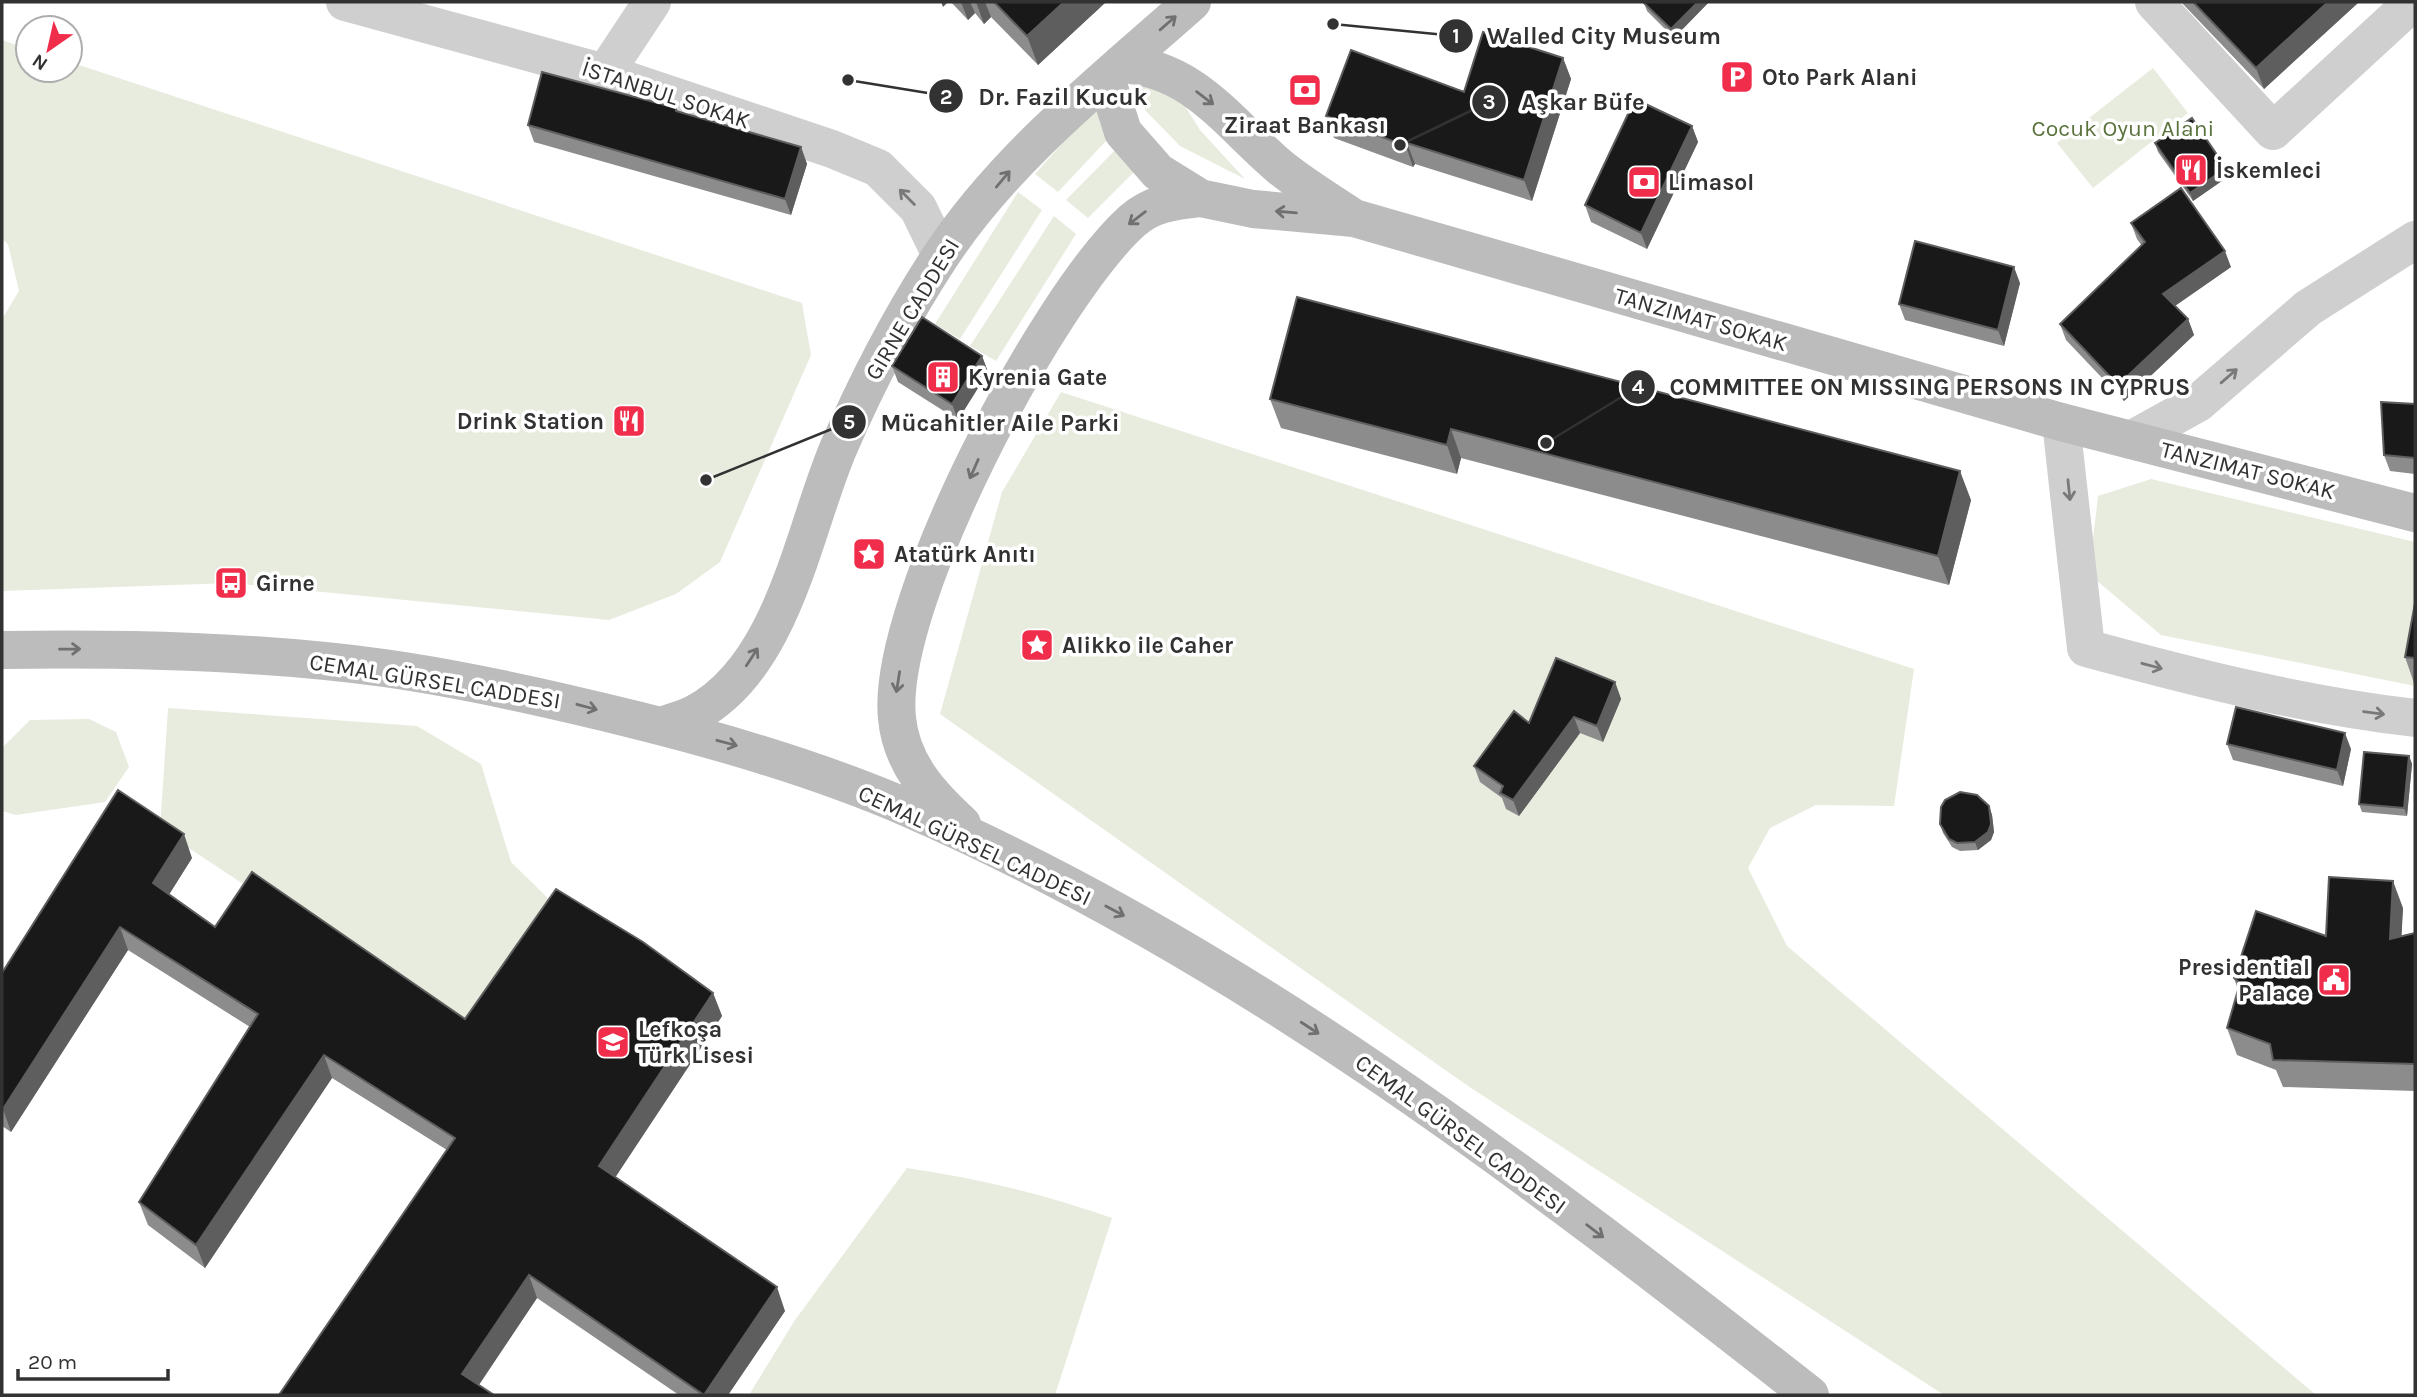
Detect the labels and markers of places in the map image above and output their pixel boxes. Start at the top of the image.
callout: Walled City Museum [1438,13,1735,58]
parking icon: Oto Park Alani [1718,58,1756,96]
place label: Oto Park Alani [1762,64,1918,91]
bank icon: Ziraat Bankası [1286,71,1324,109]
callout: Dr. Fazil Kucuk [929,74,1161,119]
callout: Aşkar Büfe [1472,79,1659,124]
place label: Ziraat Bankası [1224,112,1386,139]
restaurant icon: İskemleci [2172,151,2210,189]
place label: İskemleci [2216,156,2322,184]
bank icon: Limasol [1625,163,1663,201]
place label: Limasol [1668,169,1754,196]
building icon: Kyrenia Gate [924,358,962,396]
place label: Kyrenia Gate [968,364,1107,391]
callout: COMMITTEE ON MISSING PERSONS IN CYPRUS [1620,364,2204,409]
callout: Mücahitler Aile Parki [832,400,1134,445]
restaurant icon: Drink Station [610,402,648,440]
place label: Drink Station [457,408,604,435]
place icon: Atatürk Anıtı [850,535,888,573]
place label: Atatürk Anıtı [894,541,1036,568]
bus stop icon: Girne [212,564,250,602]
place label: Girne [256,570,315,597]
place icon: Alikko ile Caher [1018,626,1056,664]
place label: Alikko ile Caher [1062,632,1233,659]
place label: Presidential Palace [2178,954,2310,1007]
public building icon: Presidential Palace [2315,961,2353,999]
place label: Lefkoşa Türk Lisesi [638,1016,754,1069]
school or university icon: Lefkoşa Türk Lisesi [594,1023,632,1061]

